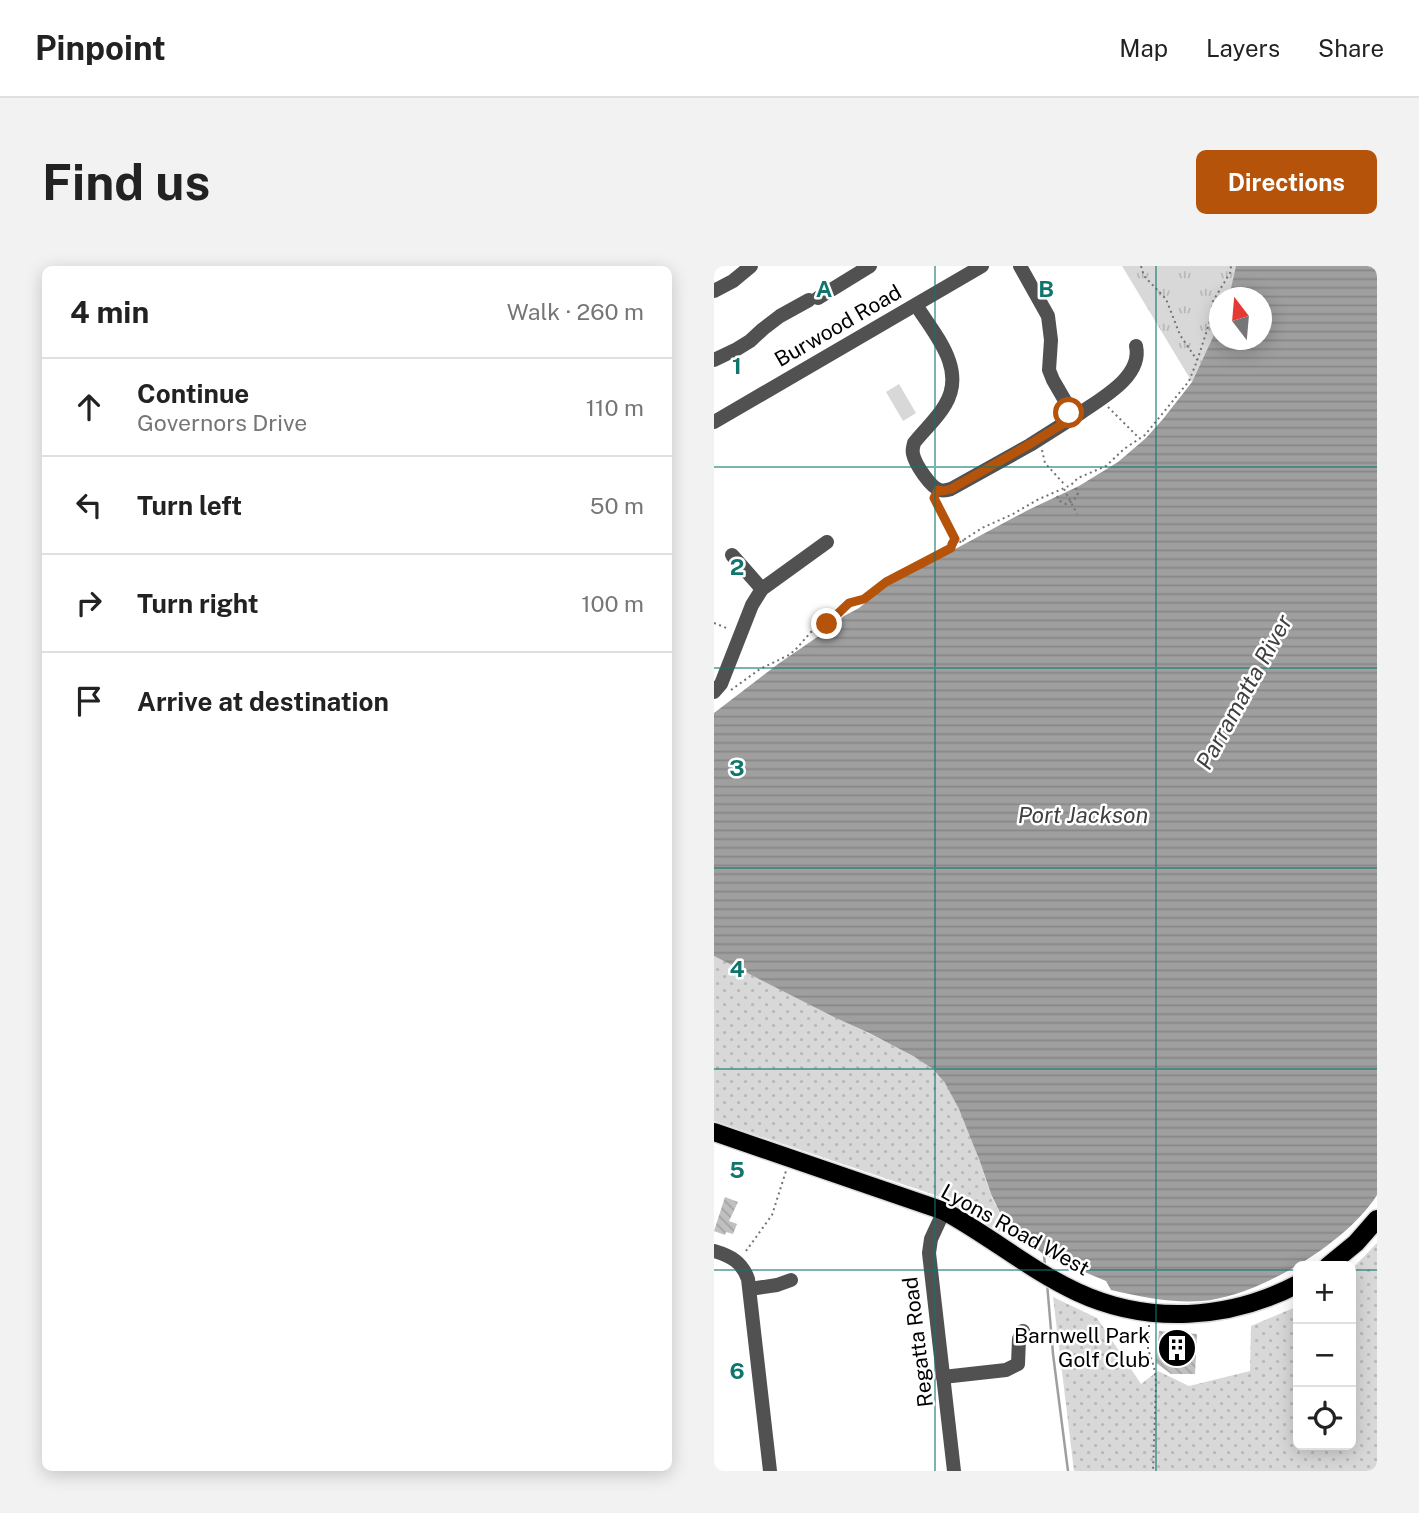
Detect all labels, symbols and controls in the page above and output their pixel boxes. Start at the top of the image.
text: Pinpoint [35,29,166,67]
text: Map [1119,34,1168,62]
text: Layers [1206,34,1280,62]
text: Share [1318,34,1384,62]
button: Directions [1196,150,1377,214]
text: Find us [42,153,210,211]
text: A [816,275,833,302]
text: B [1038,275,1054,302]
street label: Burwood Road [770,279,906,372]
north arrow [1209,287,1272,350]
text: 4 min [70,294,149,330]
text: Walk · 260 m [507,298,644,325]
text: 1 [732,352,742,379]
text: Continue [137,378,249,409]
icon: ahead [70,388,108,426]
text: 110 m [586,394,644,421]
route start [1053,397,1084,428]
text: Governors Drive [137,409,307,436]
icon: left [70,486,108,524]
text: Turn left [137,490,242,521]
text: 50 m [590,492,644,519]
text: 2 [730,553,744,580]
icon: right [70,584,108,622]
text: Turn right [137,588,259,619]
text: 100 m [581,590,644,617]
route end [811,608,842,639]
water label: Parramatta River [1190,609,1297,774]
icon: arrive [70,682,108,720]
text: Arrive at destination [137,686,389,717]
text: 3 [729,754,745,781]
water label: Port Jackson [1018,801,1148,828]
text: 4 [729,955,745,982]
text: 5 [729,1156,745,1183]
street label: Lyons Road West [937,1178,1094,1281]
map controls [1293,1261,1356,1450]
button: + [1293,1261,1356,1324]
street label: Regatta Road [897,1275,938,1409]
place label: Barnwell Park Golf Club [1014,1323,1150,1372]
button: − [1293,1324,1356,1387]
building icon: Barnwell Park Golf Club [1156,1327,1198,1369]
text: 6 [729,1357,745,1384]
button: locate [1293,1387,1356,1450]

